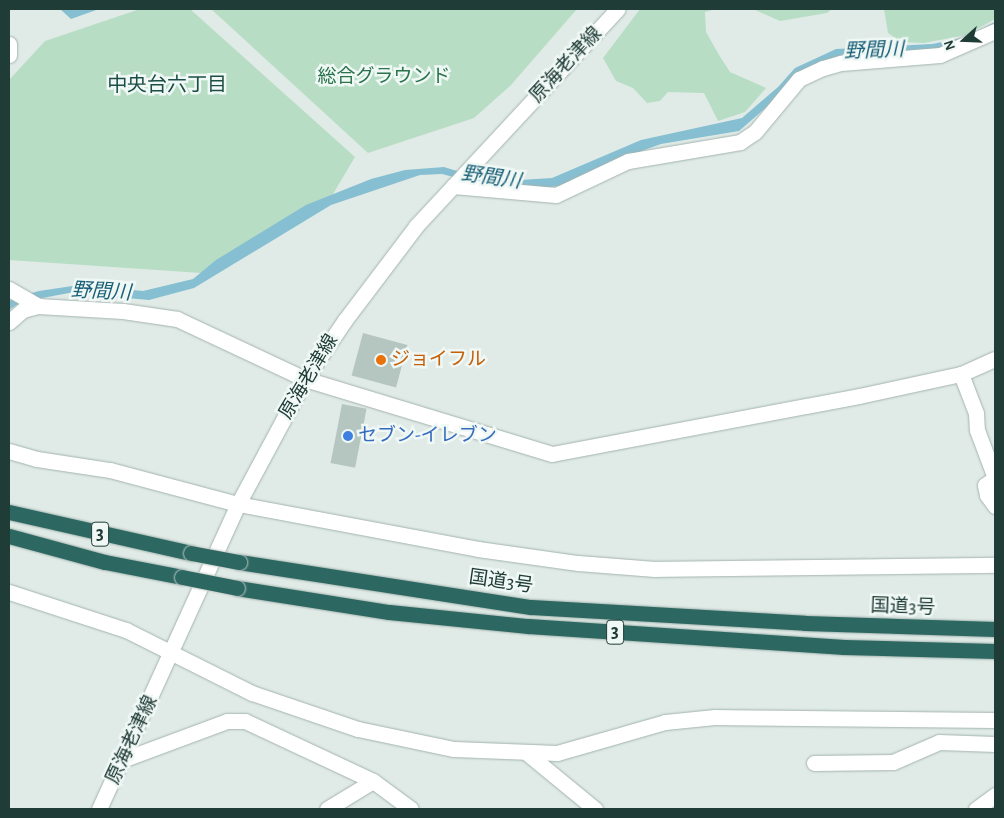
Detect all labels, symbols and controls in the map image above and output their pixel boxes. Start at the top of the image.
north arrow [939,15,989,65]
street label: 原海老津線 [525,22,607,108]
water label: 野間川 [844,38,904,64]
text: N [942,38,958,52]
park label: 総合グラウンド [318,66,450,88]
district label: 中央台六丁目 [107,73,227,97]
water label: 野間川 [460,162,522,194]
water label: 野間川 [70,278,132,306]
street label: 原海老津線 [275,330,343,424]
place label: ジョイフル [391,349,486,371]
marker: ジョイフル [375,354,387,366]
place label: セブン-イレブン [358,425,497,447]
marker: セブン-イレブン [342,430,354,442]
road number: 3 [90,518,110,550]
street label: 国道3号 [467,566,535,598]
street label: 国道3号 [870,594,936,620]
road number: 3 [605,616,625,648]
street label: 原海老津線 [102,692,162,788]

